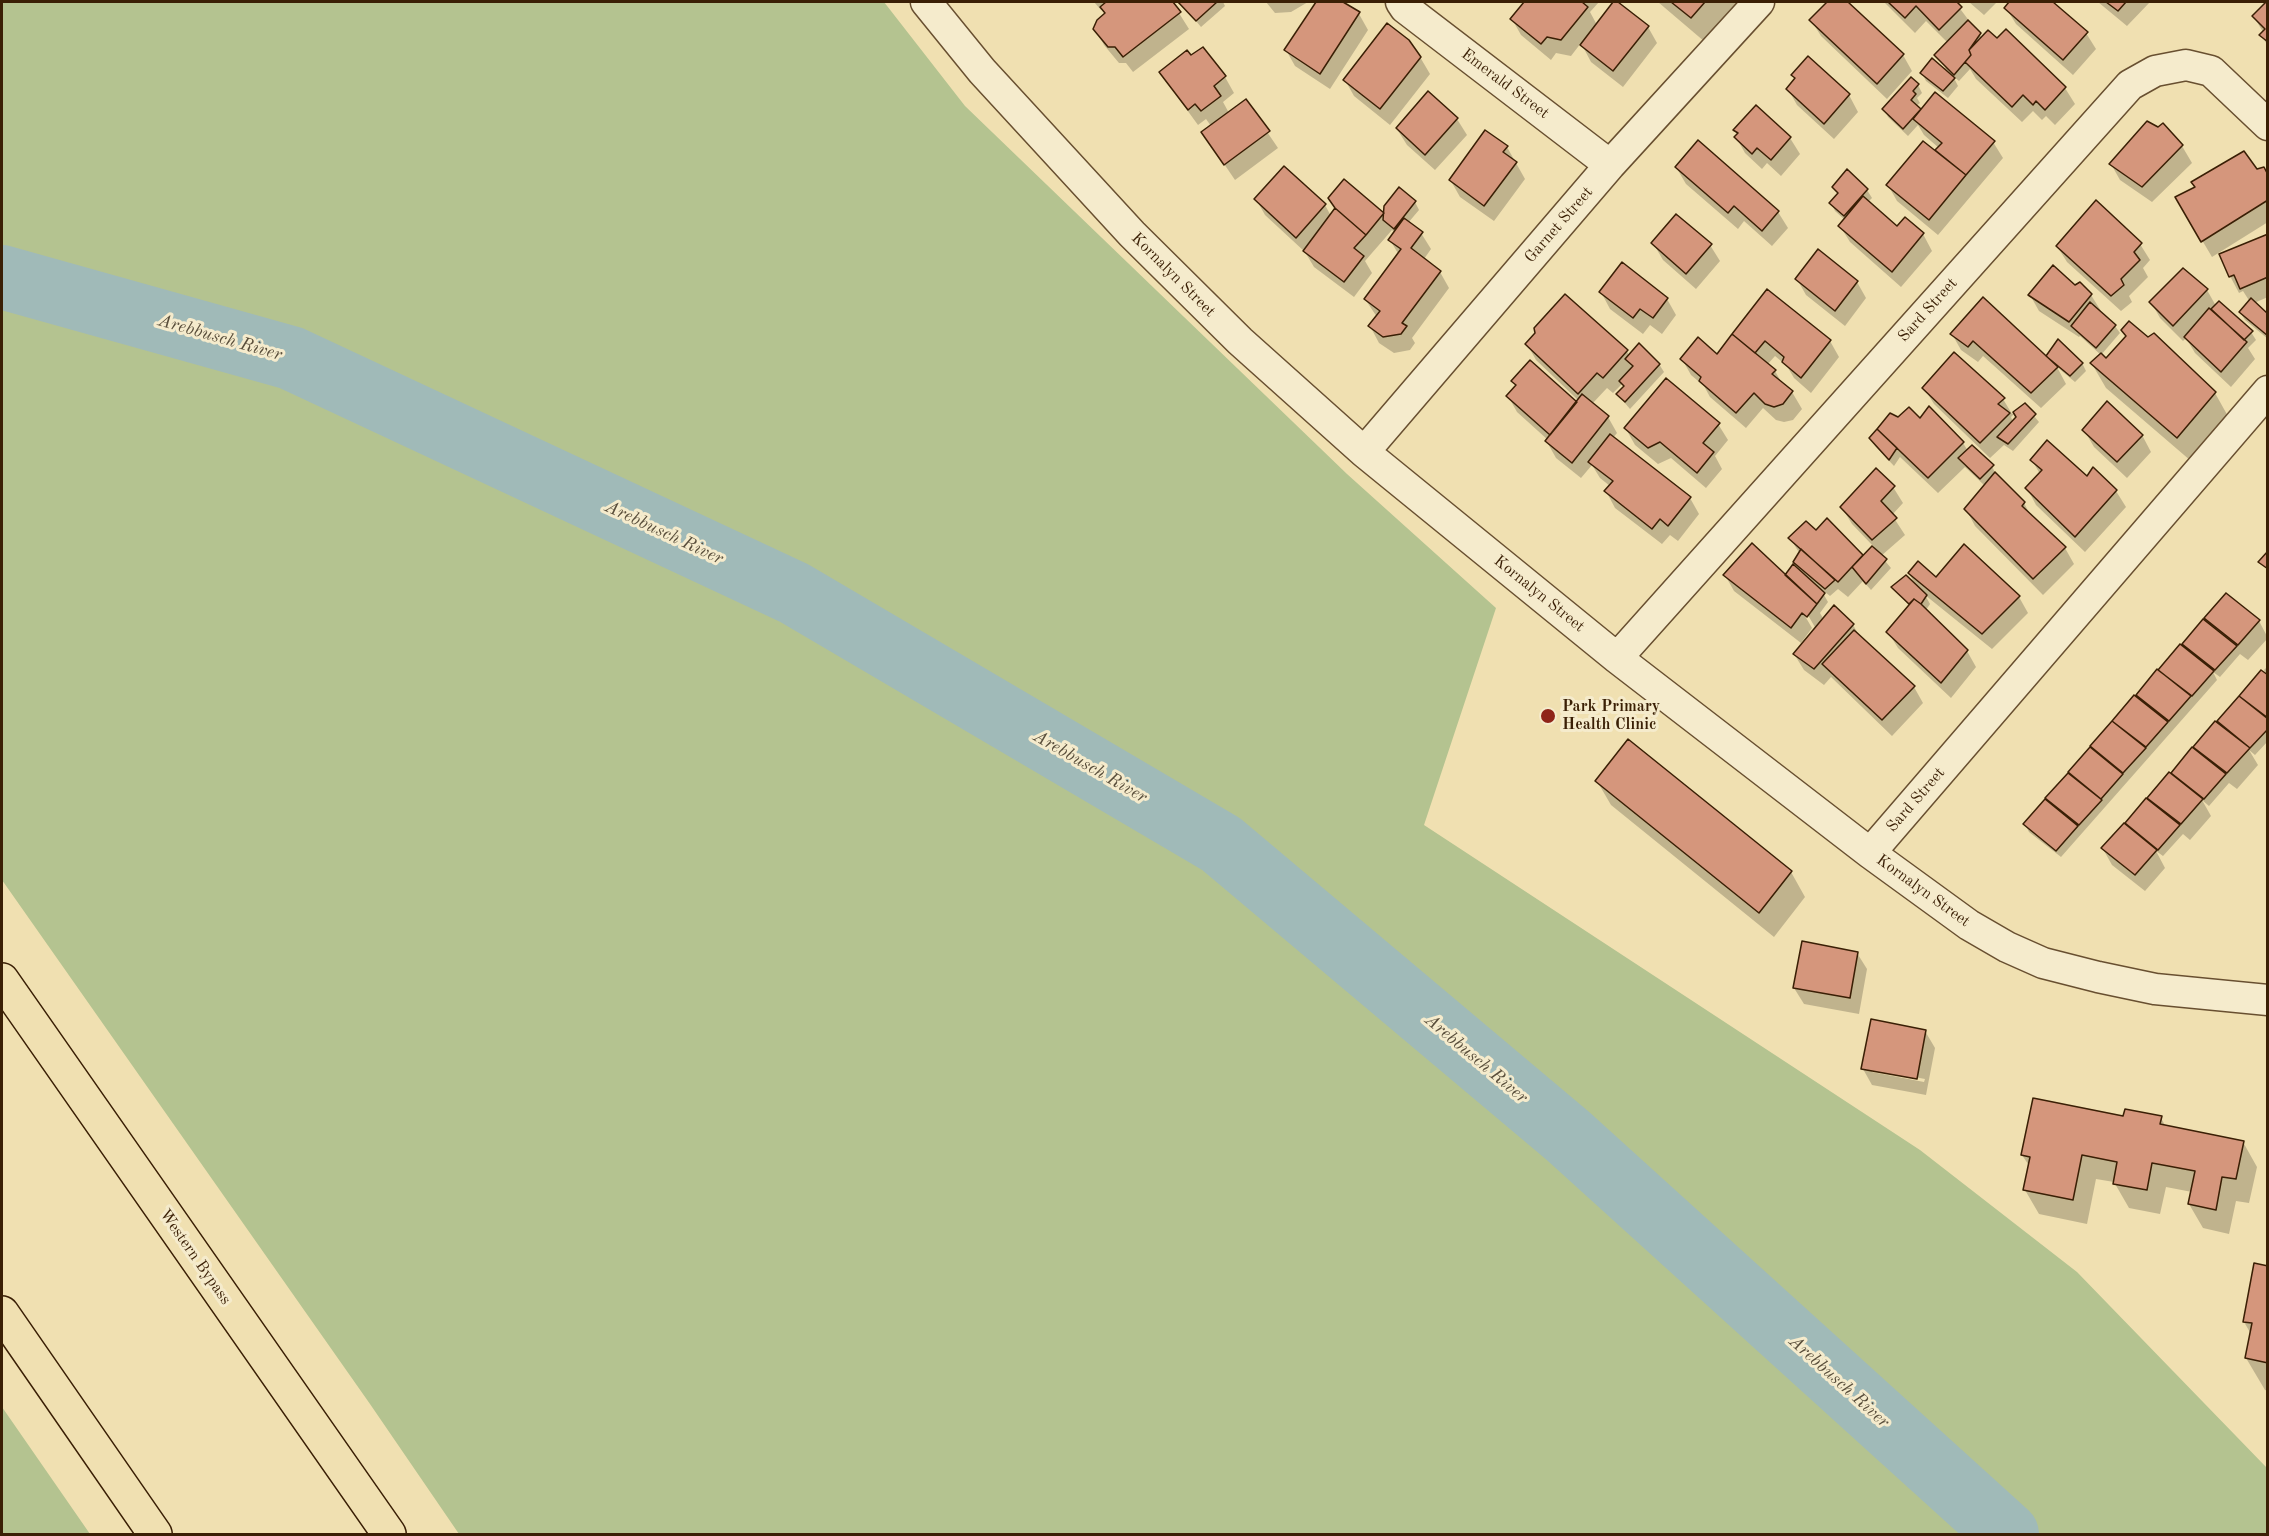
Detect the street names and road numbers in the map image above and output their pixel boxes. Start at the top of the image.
street label: Emerald Street [1457,45,1553,123]
street label: Garnet Street [1521,183,1597,267]
street label: Kornalyn Street [1127,229,1219,321]
street label: Sard Street [1894,274,1962,346]
street label: Kornalyn Street [1490,551,1588,637]
street label: Sard Street [1883,764,1949,836]
street label: Kornalyn Street [1872,850,1974,932]
street label: Western Bypass [155,1206,235,1308]

